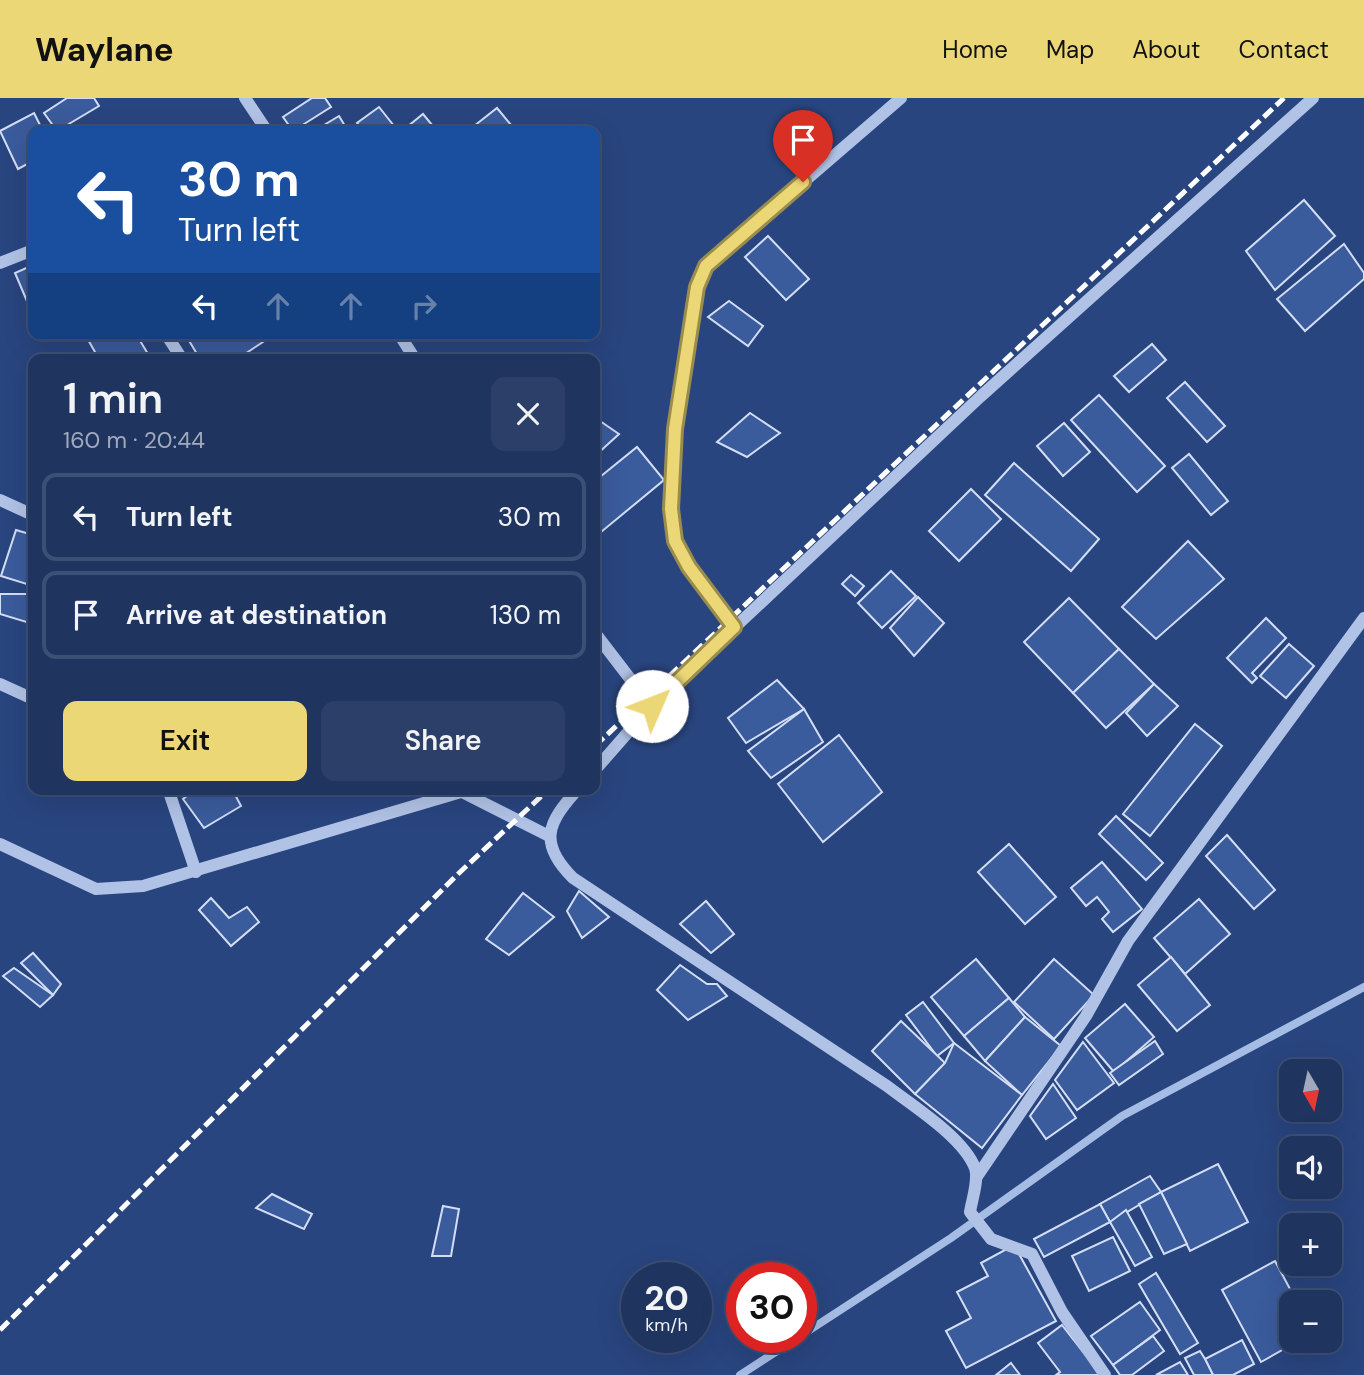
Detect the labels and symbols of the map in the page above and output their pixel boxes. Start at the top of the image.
pin [773,110,833,182]
position arrow [615,669,689,743]
north arrow [1279,1059,1342,1122]
speed limit sign: 30 [726,1262,817,1353]

